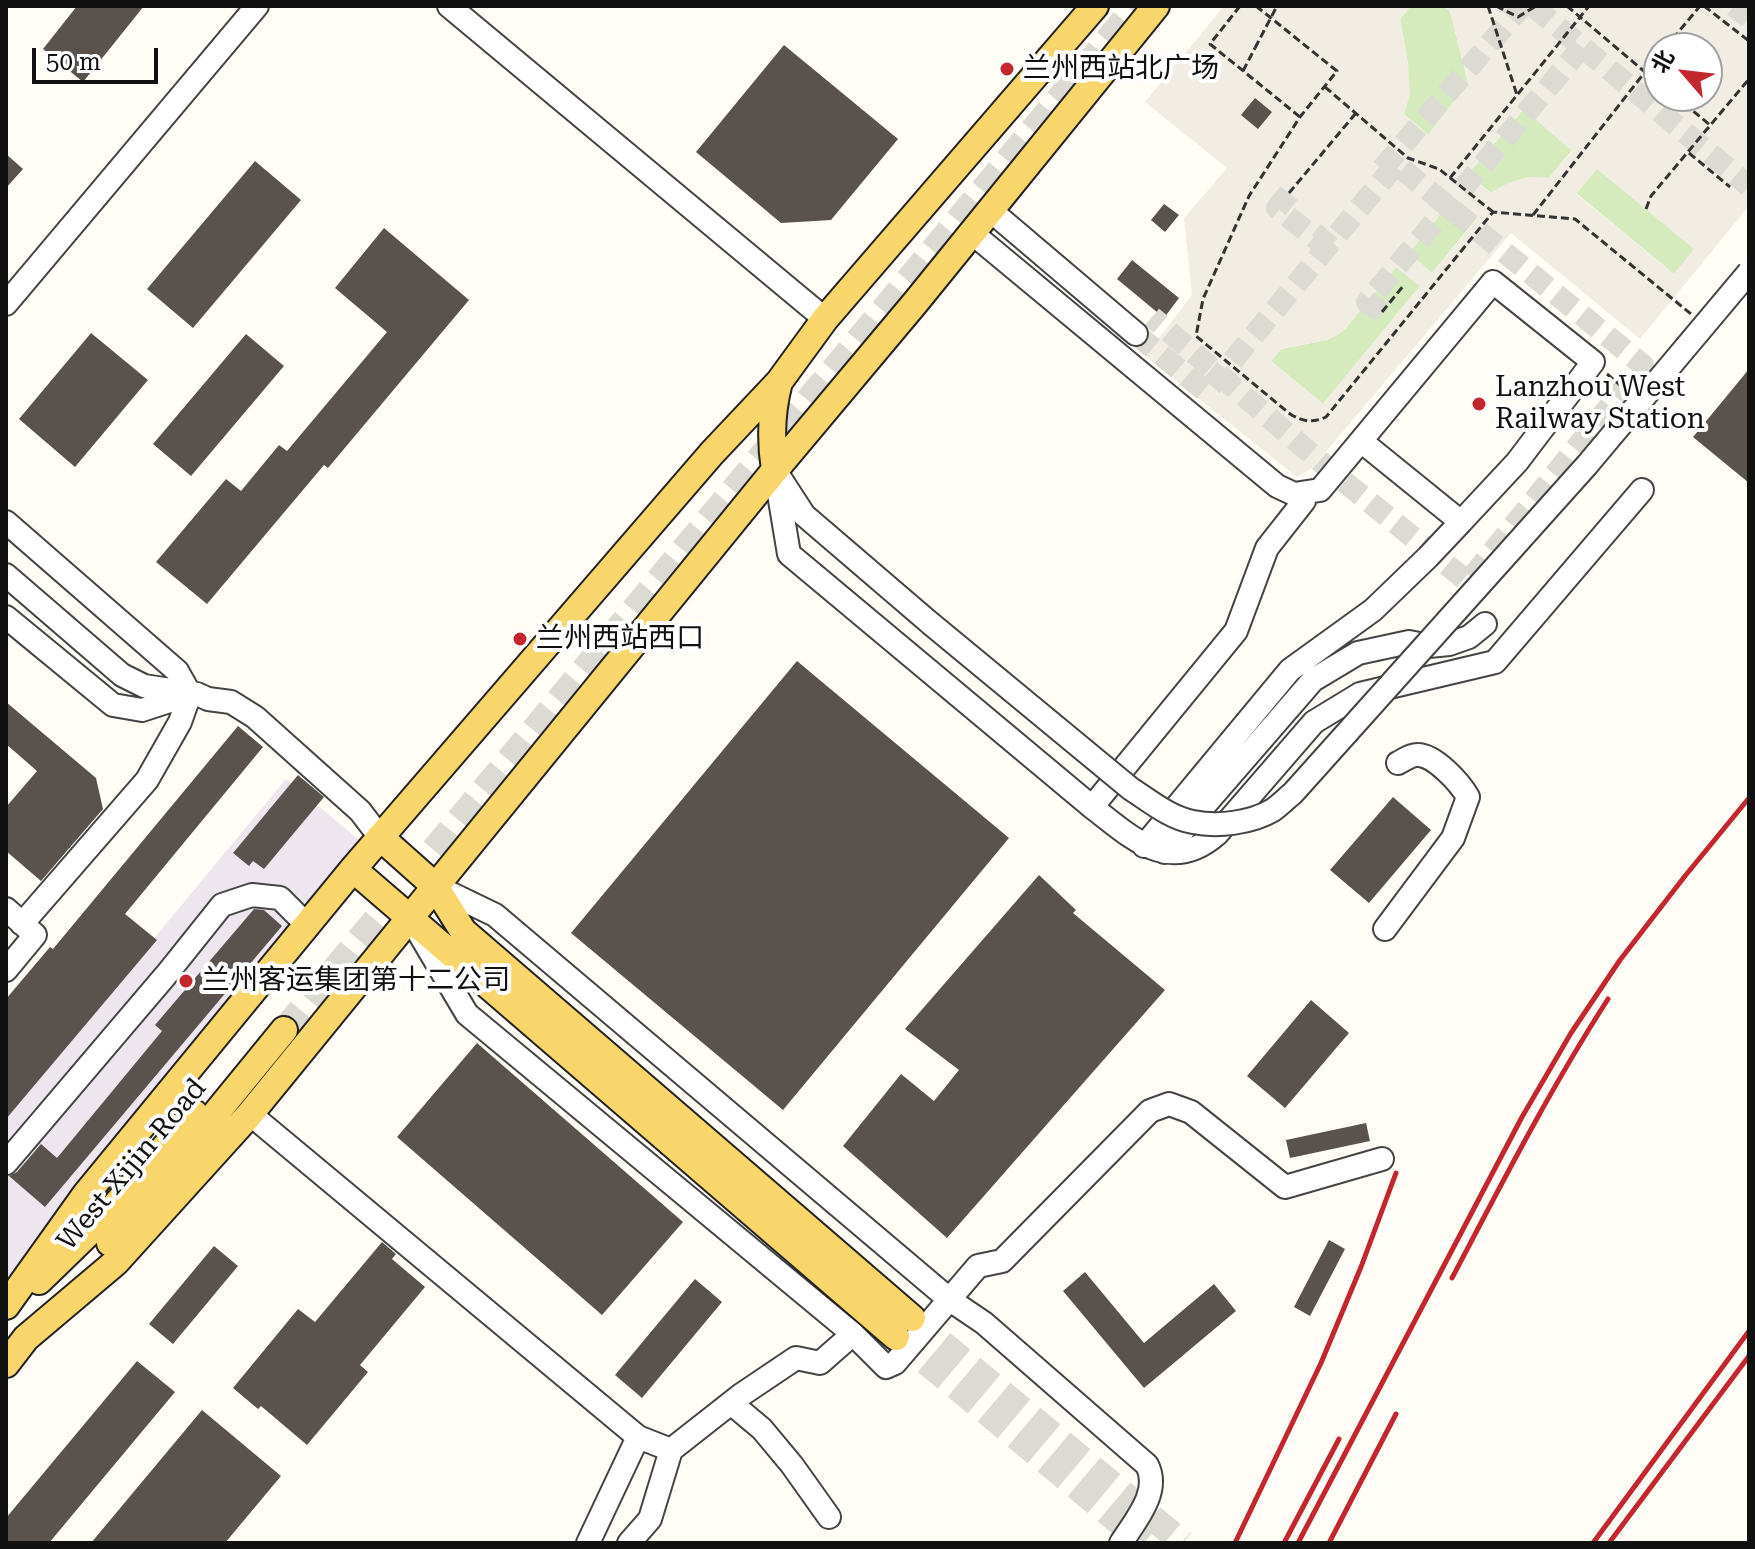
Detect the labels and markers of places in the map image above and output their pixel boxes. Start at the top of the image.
place label: 兰州西站北广场 [1023,52,1219,86]
marker: 兰州西站北广场 [998,60,1016,78]
place label: Lanzhou West Railway Station [1495,371,1705,437]
marker: Lanzhou West Railway Station [1470,395,1488,413]
place label: 兰州西站西口 [536,622,704,656]
marker: 兰州西站西口 [511,630,529,648]
place label: 兰州客运集团第十二公司 [202,964,510,998]
marker: 兰州客运集团第十二公司 [177,972,195,990]

